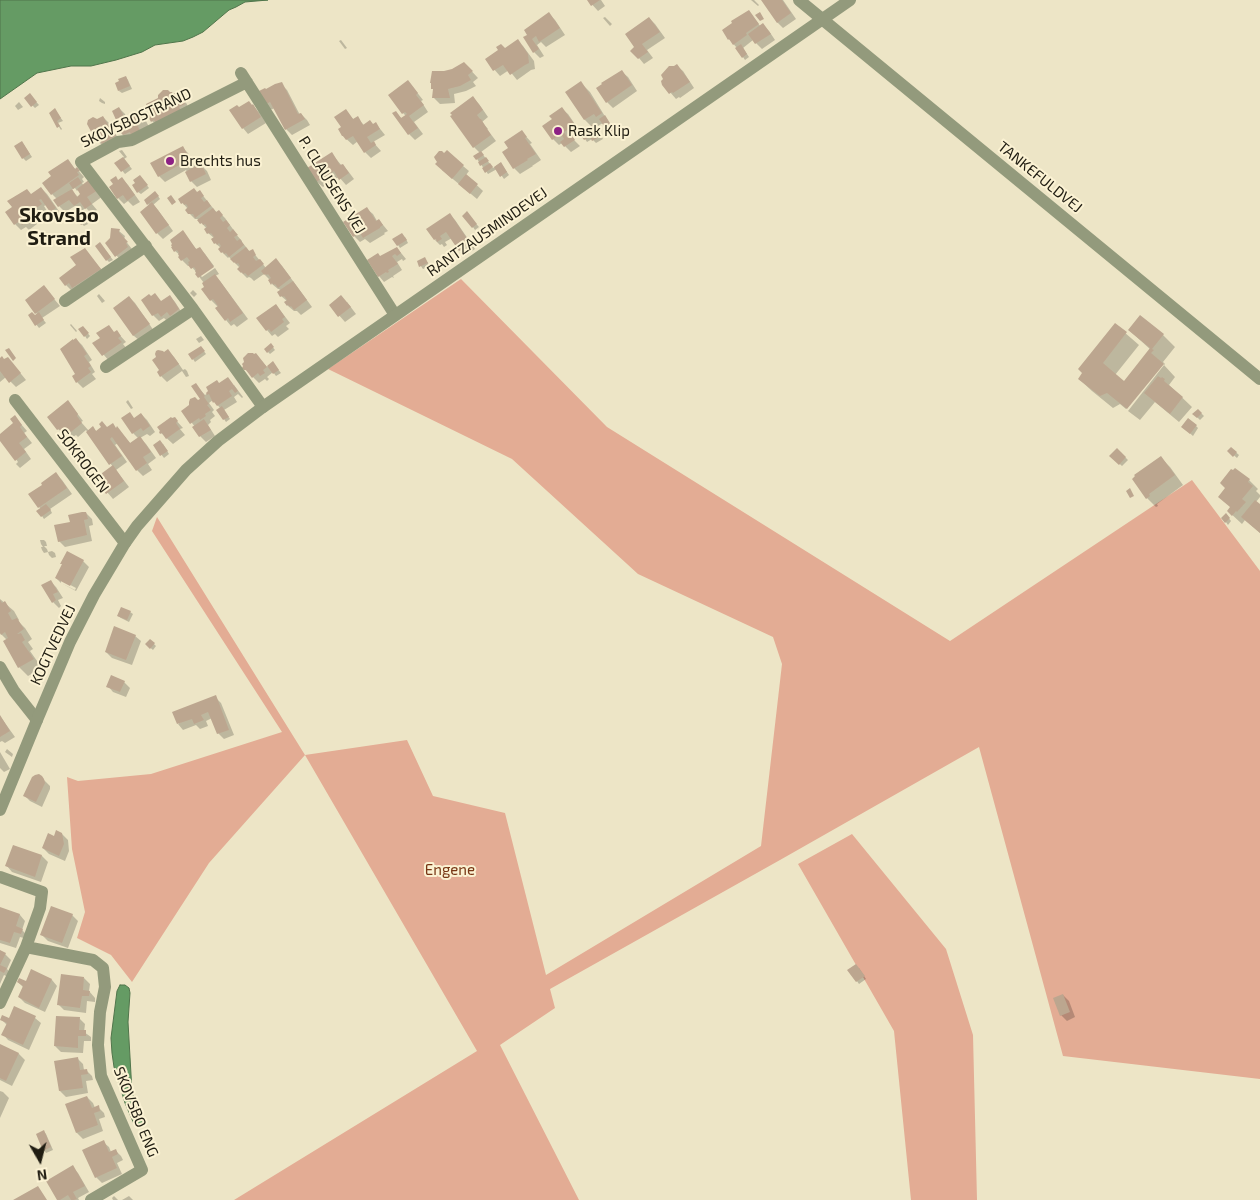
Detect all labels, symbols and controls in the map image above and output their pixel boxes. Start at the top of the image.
street label: SKOVSBOSTRAND [78,84,194,152]
place label: Rask Klip [568,122,630,140]
marker: Rask Klip [552,125,564,137]
street label: P. CLAUSENS VEJ [295,133,369,237]
street label: TANKEFULDVEJ [994,138,1086,216]
place label: Brechts hus [180,152,261,170]
marker: Brechts hus [164,155,176,167]
street label: RANTZAUSMINDEVEJ [423,184,551,280]
district label: Skovsbo Strand [19,203,99,250]
street label: SØKROGEN [53,426,113,496]
street label: KOGTVEDVEJ [27,602,79,688]
park label: Engene [425,861,475,879]
street label: SKOVSBO ENG [110,1064,162,1160]
north arrow [15,1135,65,1185]
text: N [36,1166,48,1184]

